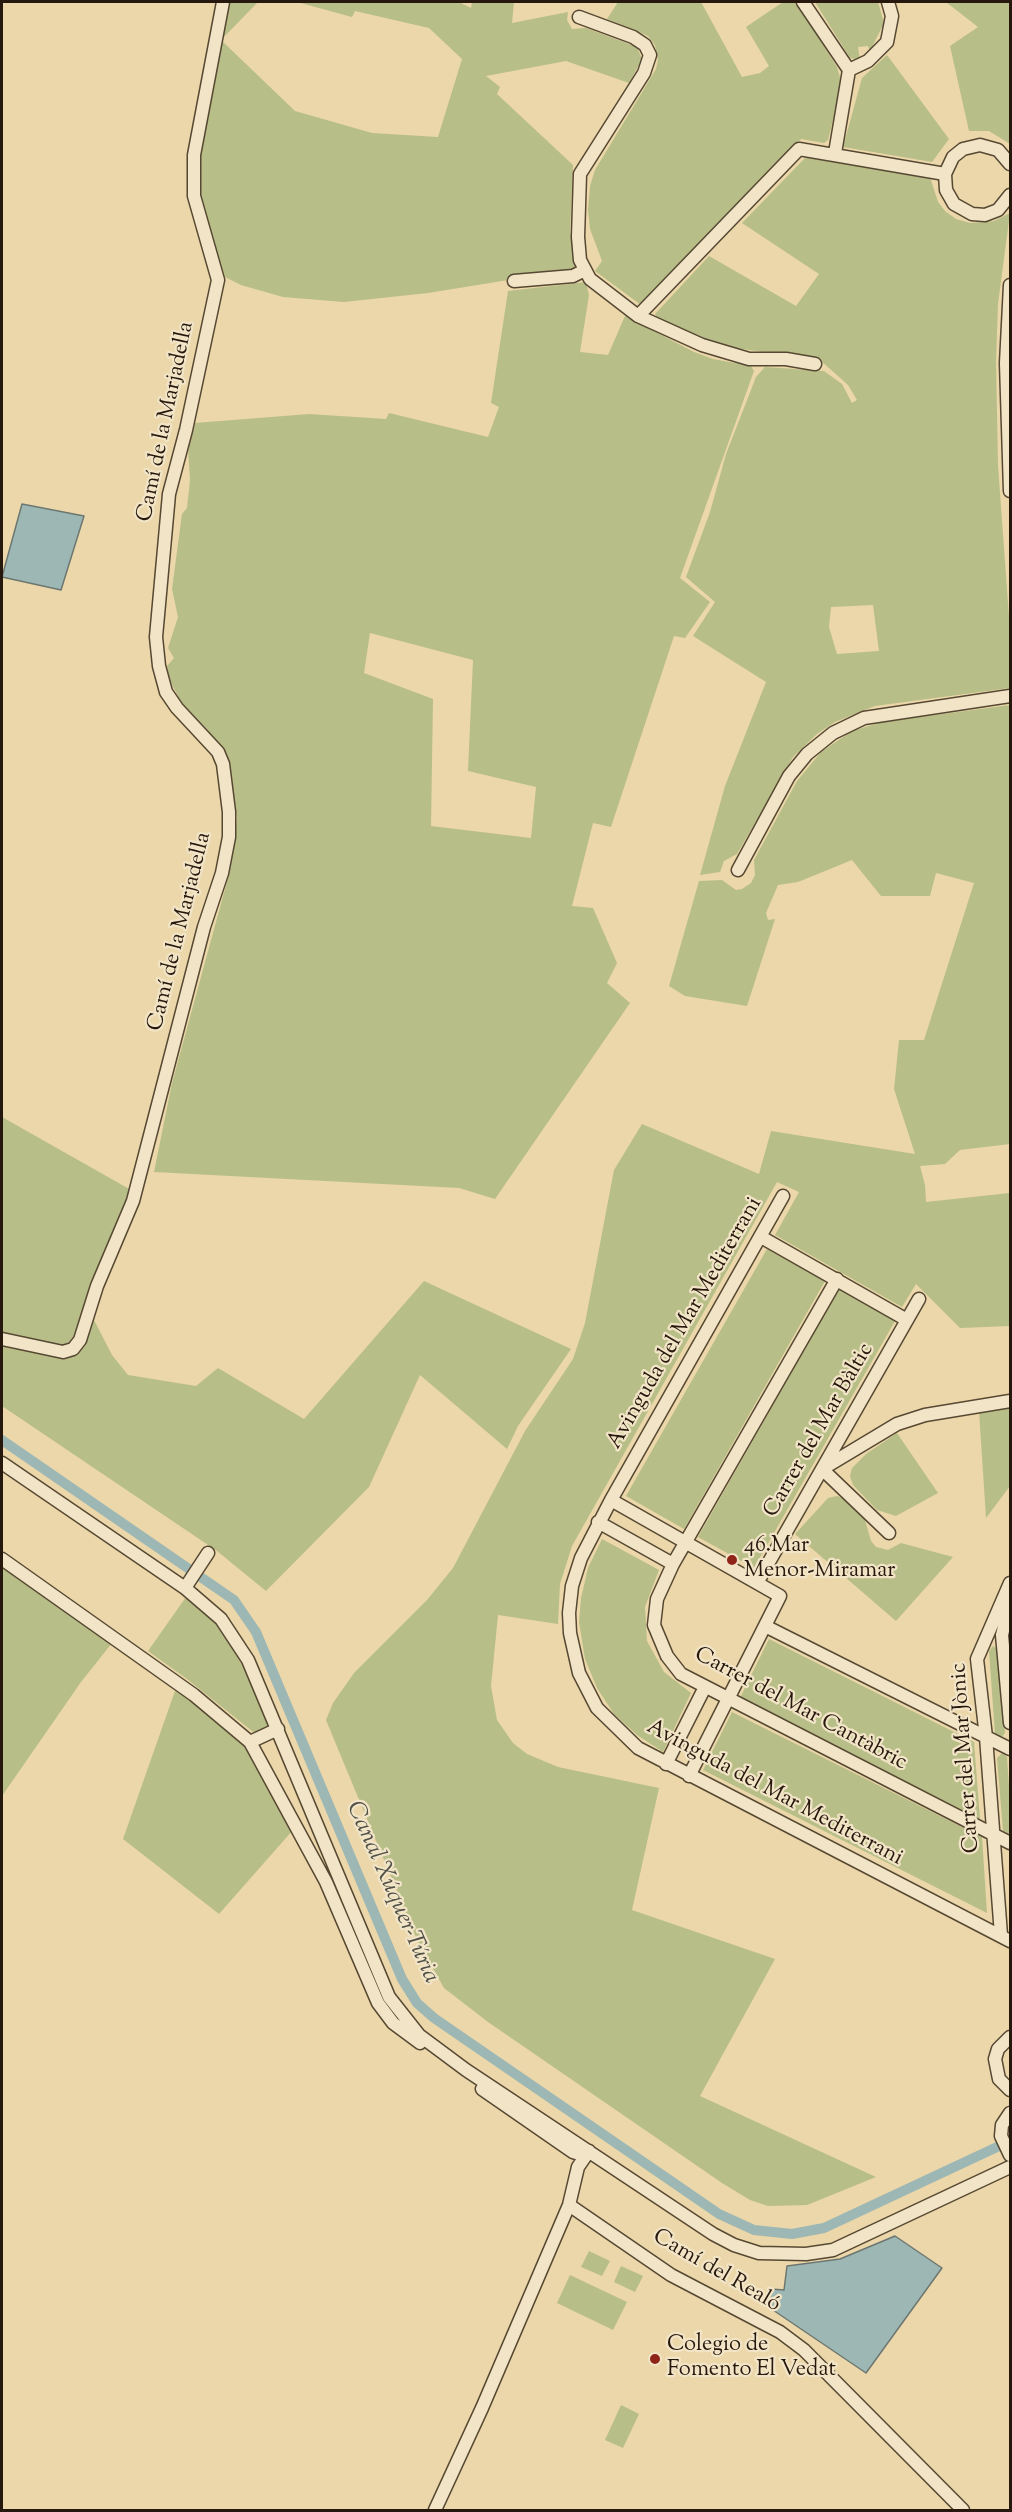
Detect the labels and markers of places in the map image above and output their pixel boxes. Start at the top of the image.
place label: 46.Mar Menor-Miramar [744,1534,895,1586]
marker: 46.Mar Menor-Miramar [725,1553,739,1567]
place label: Colegio de Fomento El Vedat [667,2333,836,2384]
marker: Colegio de Fomento El Vedat [648,2352,662,2366]

